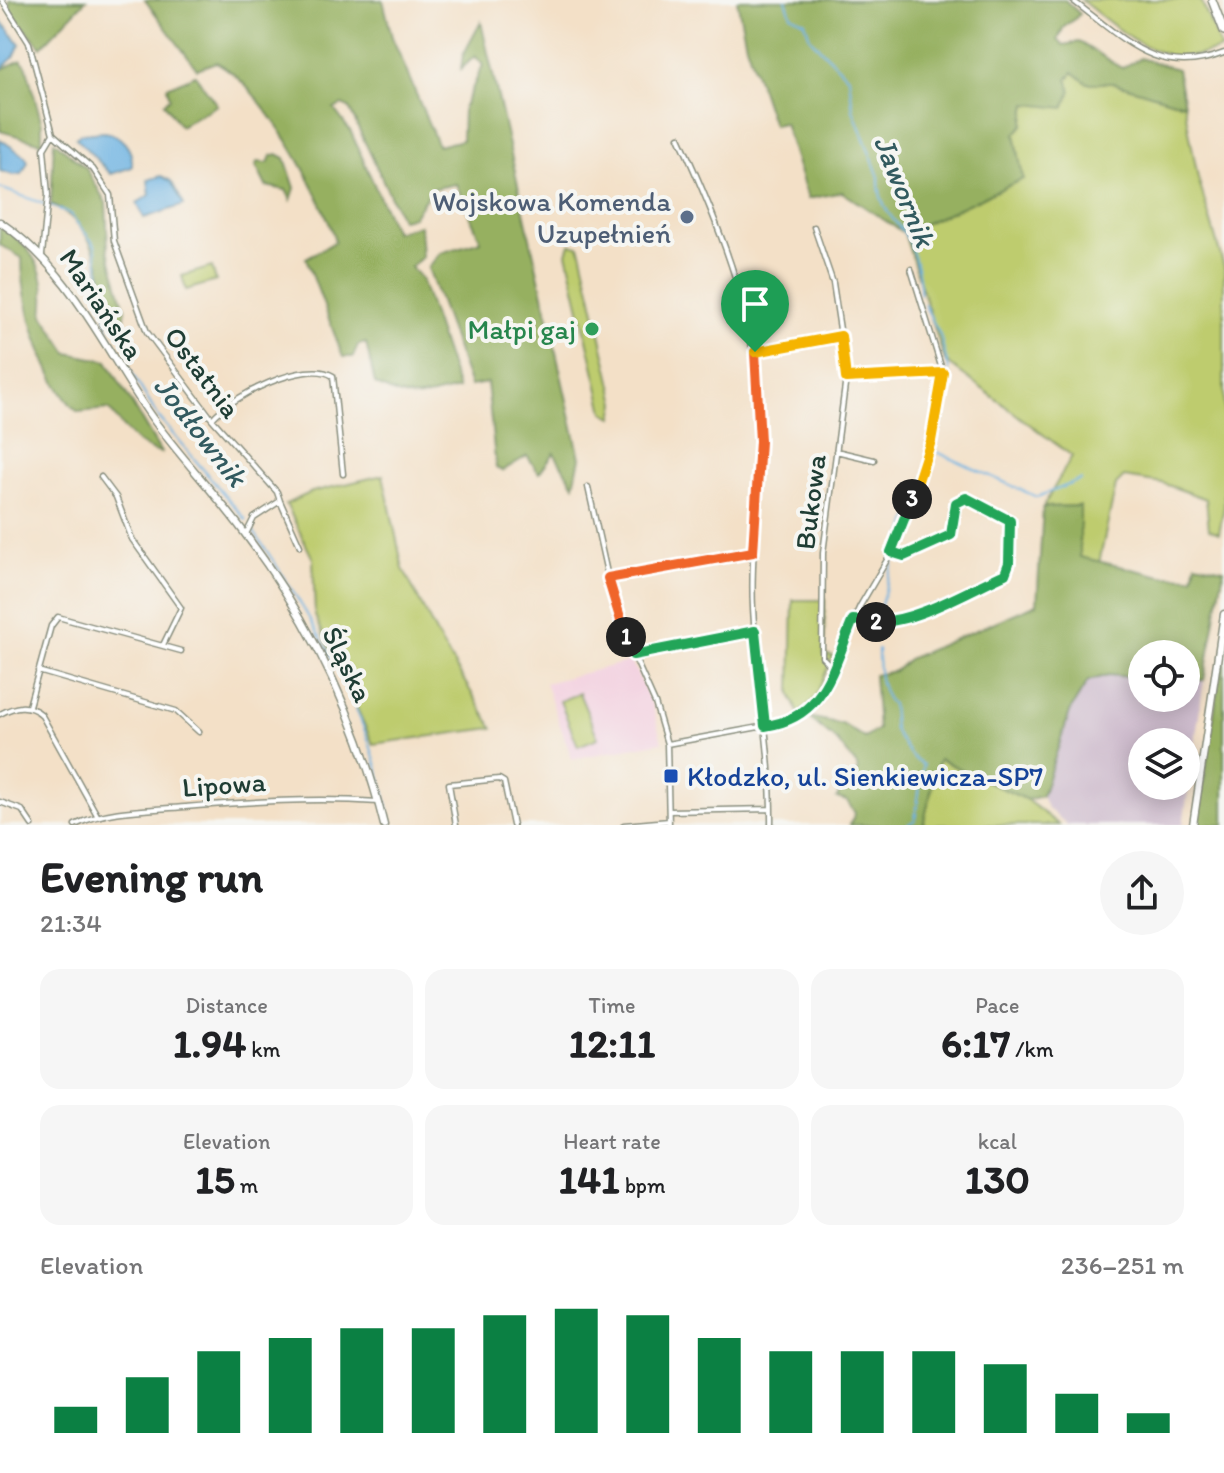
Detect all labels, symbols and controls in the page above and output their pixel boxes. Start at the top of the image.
water label: Jawornik [866,130,945,253]
place label: Wojskowa Komenda Uzupełnień [432,184,671,250]
marker: Wojskowa Komenda Uzupełnień [678,208,696,226]
street label: Mariańska [52,242,152,366]
pin [721,270,789,352]
icon: arrive [733,282,777,326]
place label: Małpi gaj [467,312,576,346]
street label: Ostatnia [158,319,249,425]
marker: Małpi gaj [583,320,601,338]
water label: Jodłownik [146,368,257,495]
street label: Bukowa [787,452,833,552]
pin: 3 [892,479,932,519]
text: 3 [906,485,918,512]
pin: 2 [856,602,896,642]
text: 2 [870,608,882,635]
pin: 1 [606,617,646,657]
street label: Śląska [315,621,381,708]
text: 1 [621,623,631,650]
map controls [1128,640,1200,800]
button: locate [1128,640,1200,712]
button: layers [1128,728,1200,800]
place label: Kłodzko, ul. Sienkiewicza-SP7 [687,759,1043,793]
street label: Lipowa [181,764,268,804]
marker: Kłodzko, ul. Sienkiewicza-SP7 [662,767,680,785]
text: Evening run [40,850,263,903]
button: share [1100,851,1184,935]
text: 21:34 [40,907,102,939]
text: Distance [185,992,268,1019]
text: Time [589,992,635,1019]
text: Pace [975,992,1019,1019]
text: 1.94 [173,1019,246,1067]
text: 12:11 [569,1019,655,1067]
text: 6:17 [941,1019,1010,1067]
text: km [246,1036,280,1063]
text: /km [1010,1036,1054,1063]
text: Elevation [183,1128,270,1155]
text: Heart rate [563,1128,661,1155]
text: kcal [978,1128,1017,1155]
text: 15 [195,1155,235,1203]
text: 141 [559,1155,620,1203]
text: 130 [965,1155,1030,1203]
text: m [235,1172,258,1199]
text: bpm [620,1172,665,1199]
text: Elevation [40,1249,143,1281]
text: 236–251 m [1061,1249,1184,1281]

